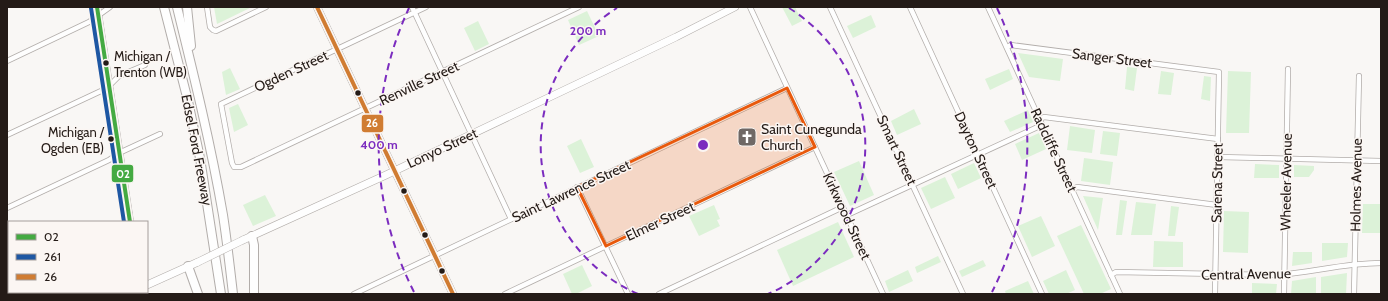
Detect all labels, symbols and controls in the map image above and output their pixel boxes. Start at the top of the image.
text: 200 m [570,23,606,38]
street label: Sanger Street [1071,44,1153,72]
street label: Ogden Street [251,46,331,96]
place label: Michigan / Trenton (WB) [114,48,187,80]
street label: Renville Street [376,57,462,109]
marker: Michigan / Trenton (WB) [101,58,111,68]
unlabelled marker [353,88,363,98]
street label: Edsel Ford Freeway [177,93,217,207]
street label: Radcliffe Street [1027,105,1081,195]
street label: Dayton Street [950,109,1002,192]
street label: Smart Street [873,112,921,188]
line badge: 26 [361,114,384,133]
text: 26 [366,116,378,130]
place label: Saint Cunegunda Church [761,120,862,154]
place label: Michigan / Ogden (EB) [41,124,105,156]
street label: Lonyo Street [404,124,480,172]
church icon: Saint Cunegunda Church [736,126,758,148]
street label: Wheeler Avenue [1276,133,1296,231]
marker: Michigan / Ogden (EB) [106,134,116,144]
text: 400 m [360,137,398,152]
centre of rings [696,138,710,152]
street label: Holmes Avenue [1346,138,1366,232]
street label: Sarena Street [1207,143,1227,223]
street label: Saint Lawrence Street [509,155,633,226]
line badge: 02 [111,164,134,183]
text: 02 [116,167,130,181]
street label: Kirkwood Street [819,169,875,263]
unlabelled marker [399,186,409,196]
street label: Elmer Street [623,197,698,245]
legend [8,221,148,293]
text: 02 [44,229,59,244]
unlabelled marker [420,230,430,240]
text: 261 [44,249,61,264]
street label: Central Avenue [1201,264,1291,284]
unlabelled marker [437,266,447,276]
text: 26 [44,269,57,284]

